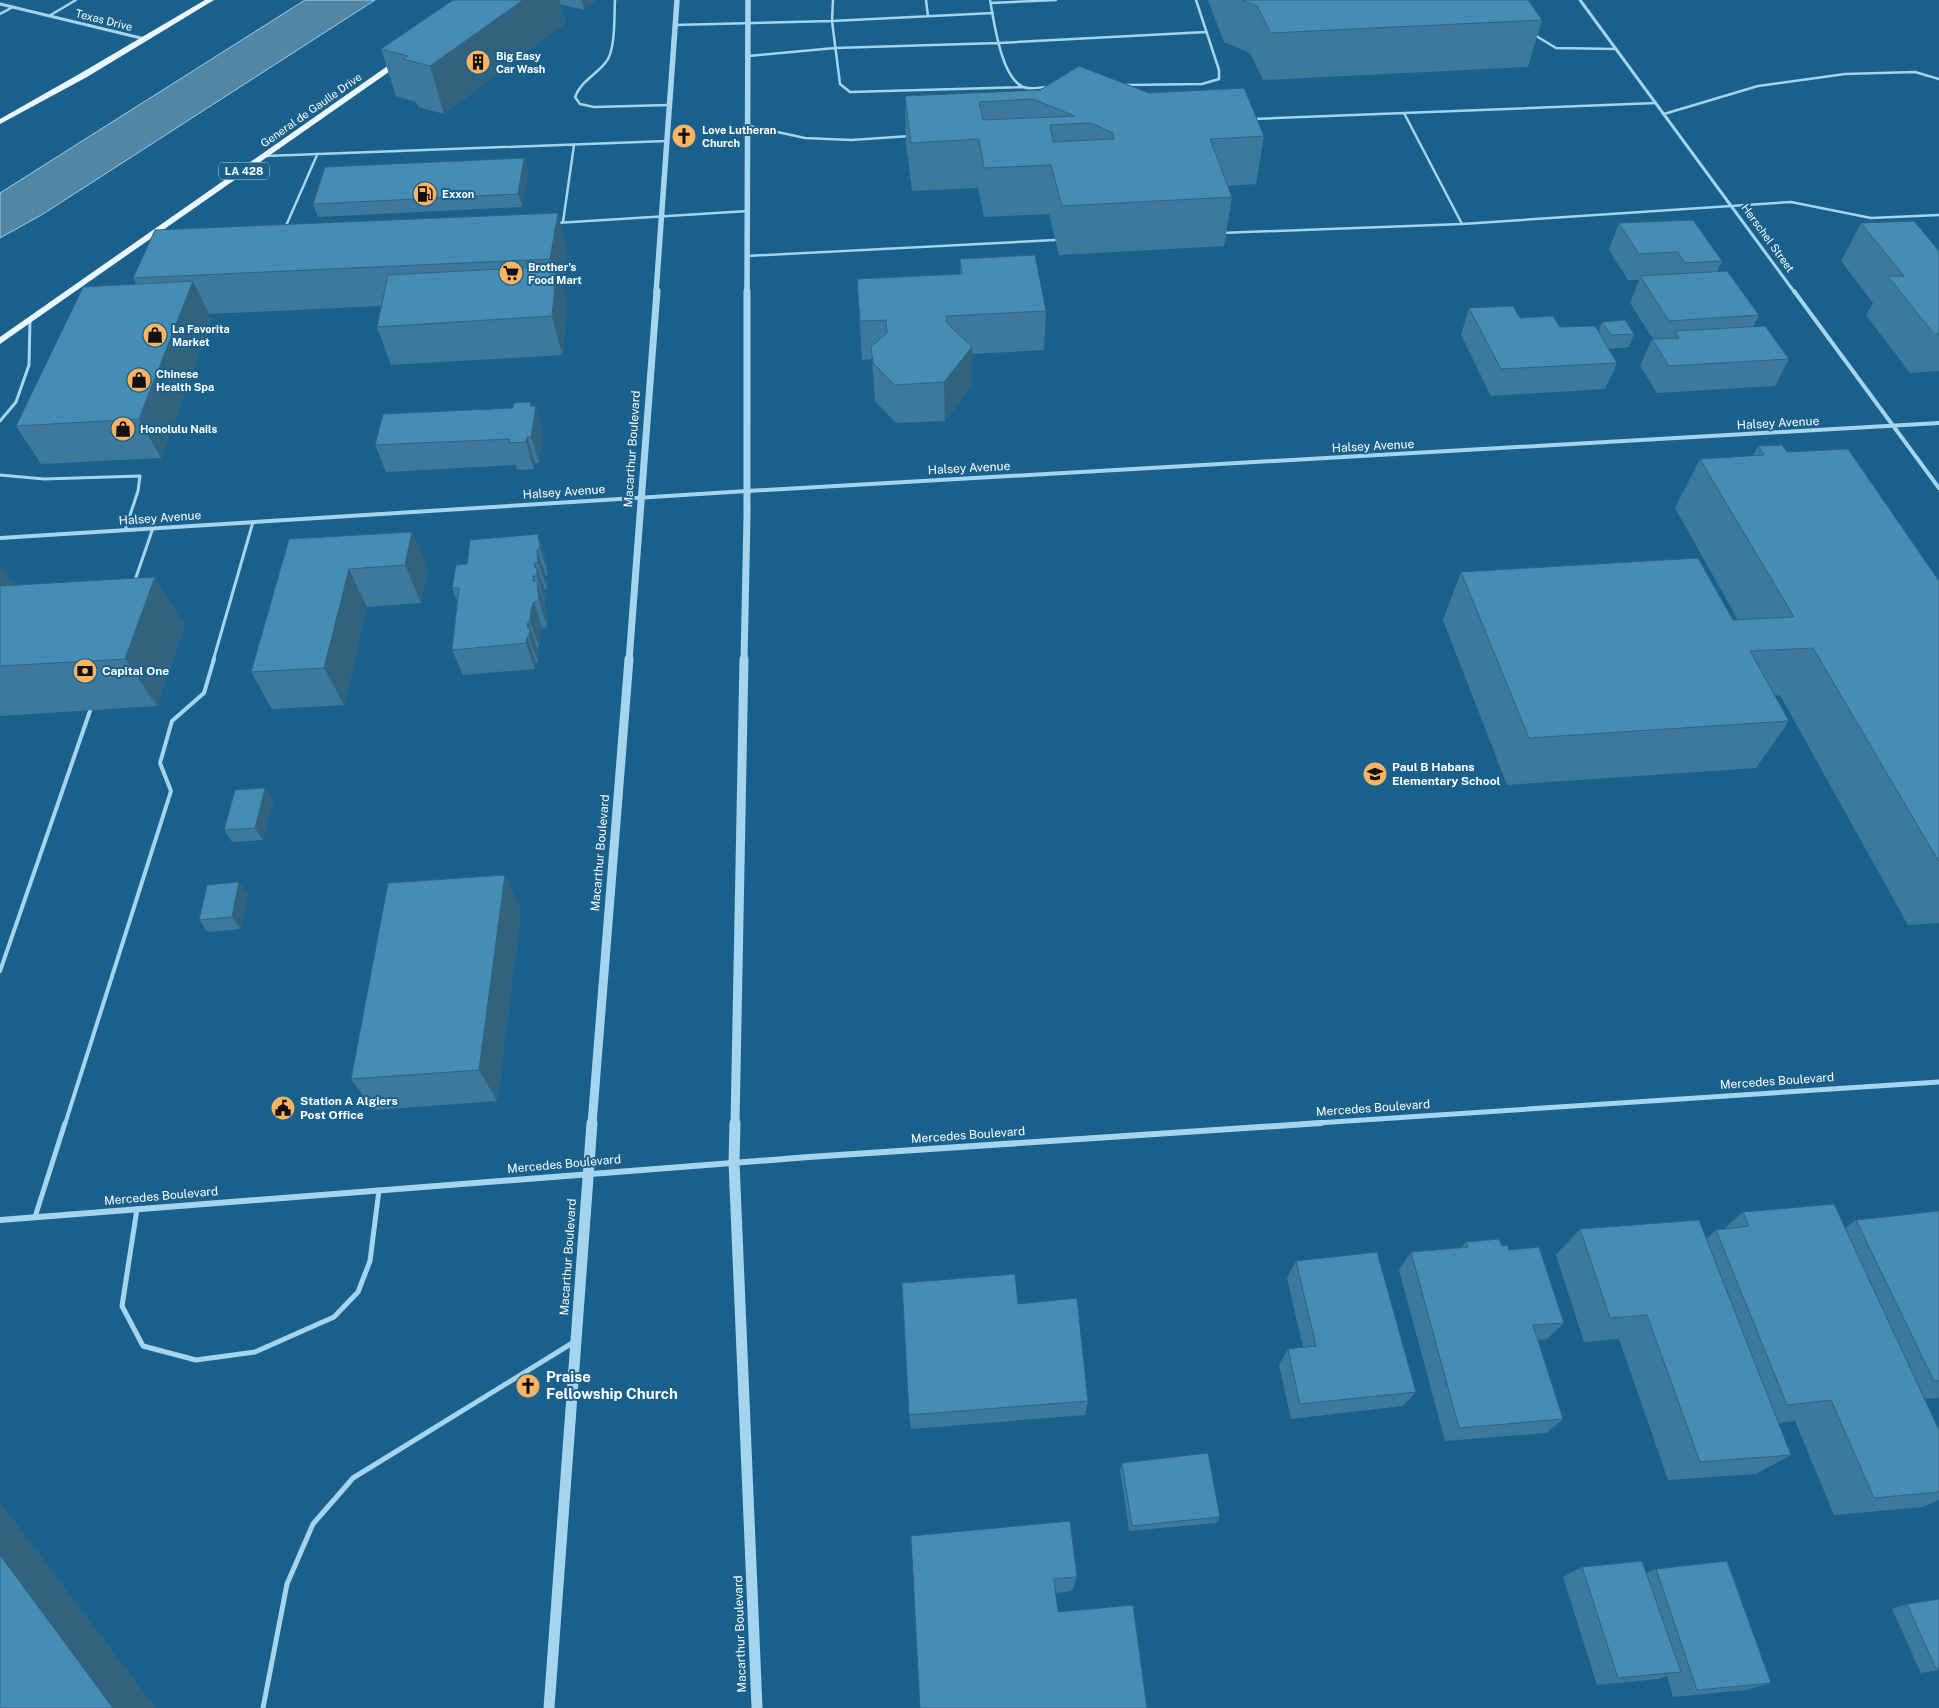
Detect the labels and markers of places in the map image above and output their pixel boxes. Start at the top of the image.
building icon: Big Easy Car Wash [465,49,491,75]
place label: Big Easy Car Wash [496,50,545,75]
church icon: Love Lutheran Church [671,123,697,149]
place label: Love Lutheran Church [702,124,776,149]
fuel station icon: Exxon [412,181,438,207]
place label: Exxon [442,188,474,200]
supermarket icon: Brother's Food Mart [498,260,524,286]
place label: Brother's Food Mart [528,261,582,286]
shop icon: La Favorita Market [142,322,168,348]
place label: La Favorita Market [172,323,230,348]
shop icon: Chinese Health Spa [126,367,152,393]
place label: Chinese Health Spa [156,368,214,393]
shop icon: Honolulu Nails [110,416,136,442]
place label: Honolulu Nails [140,423,217,435]
bank icon: Capital One [72,658,98,684]
place label: Capital One [102,664,169,678]
place label: Paul B Habans Elementary School [1392,760,1501,788]
school or university icon: Paul B Habans Elementary School [1362,761,1388,787]
place label: Station A Algiers Post Office [300,1094,398,1122]
public building icon: Station A Algiers Post Office [270,1095,296,1121]
place label: Praise Fellowship Church [546,1368,678,1402]
church icon: Praise Fellowship Church [515,1373,541,1399]

